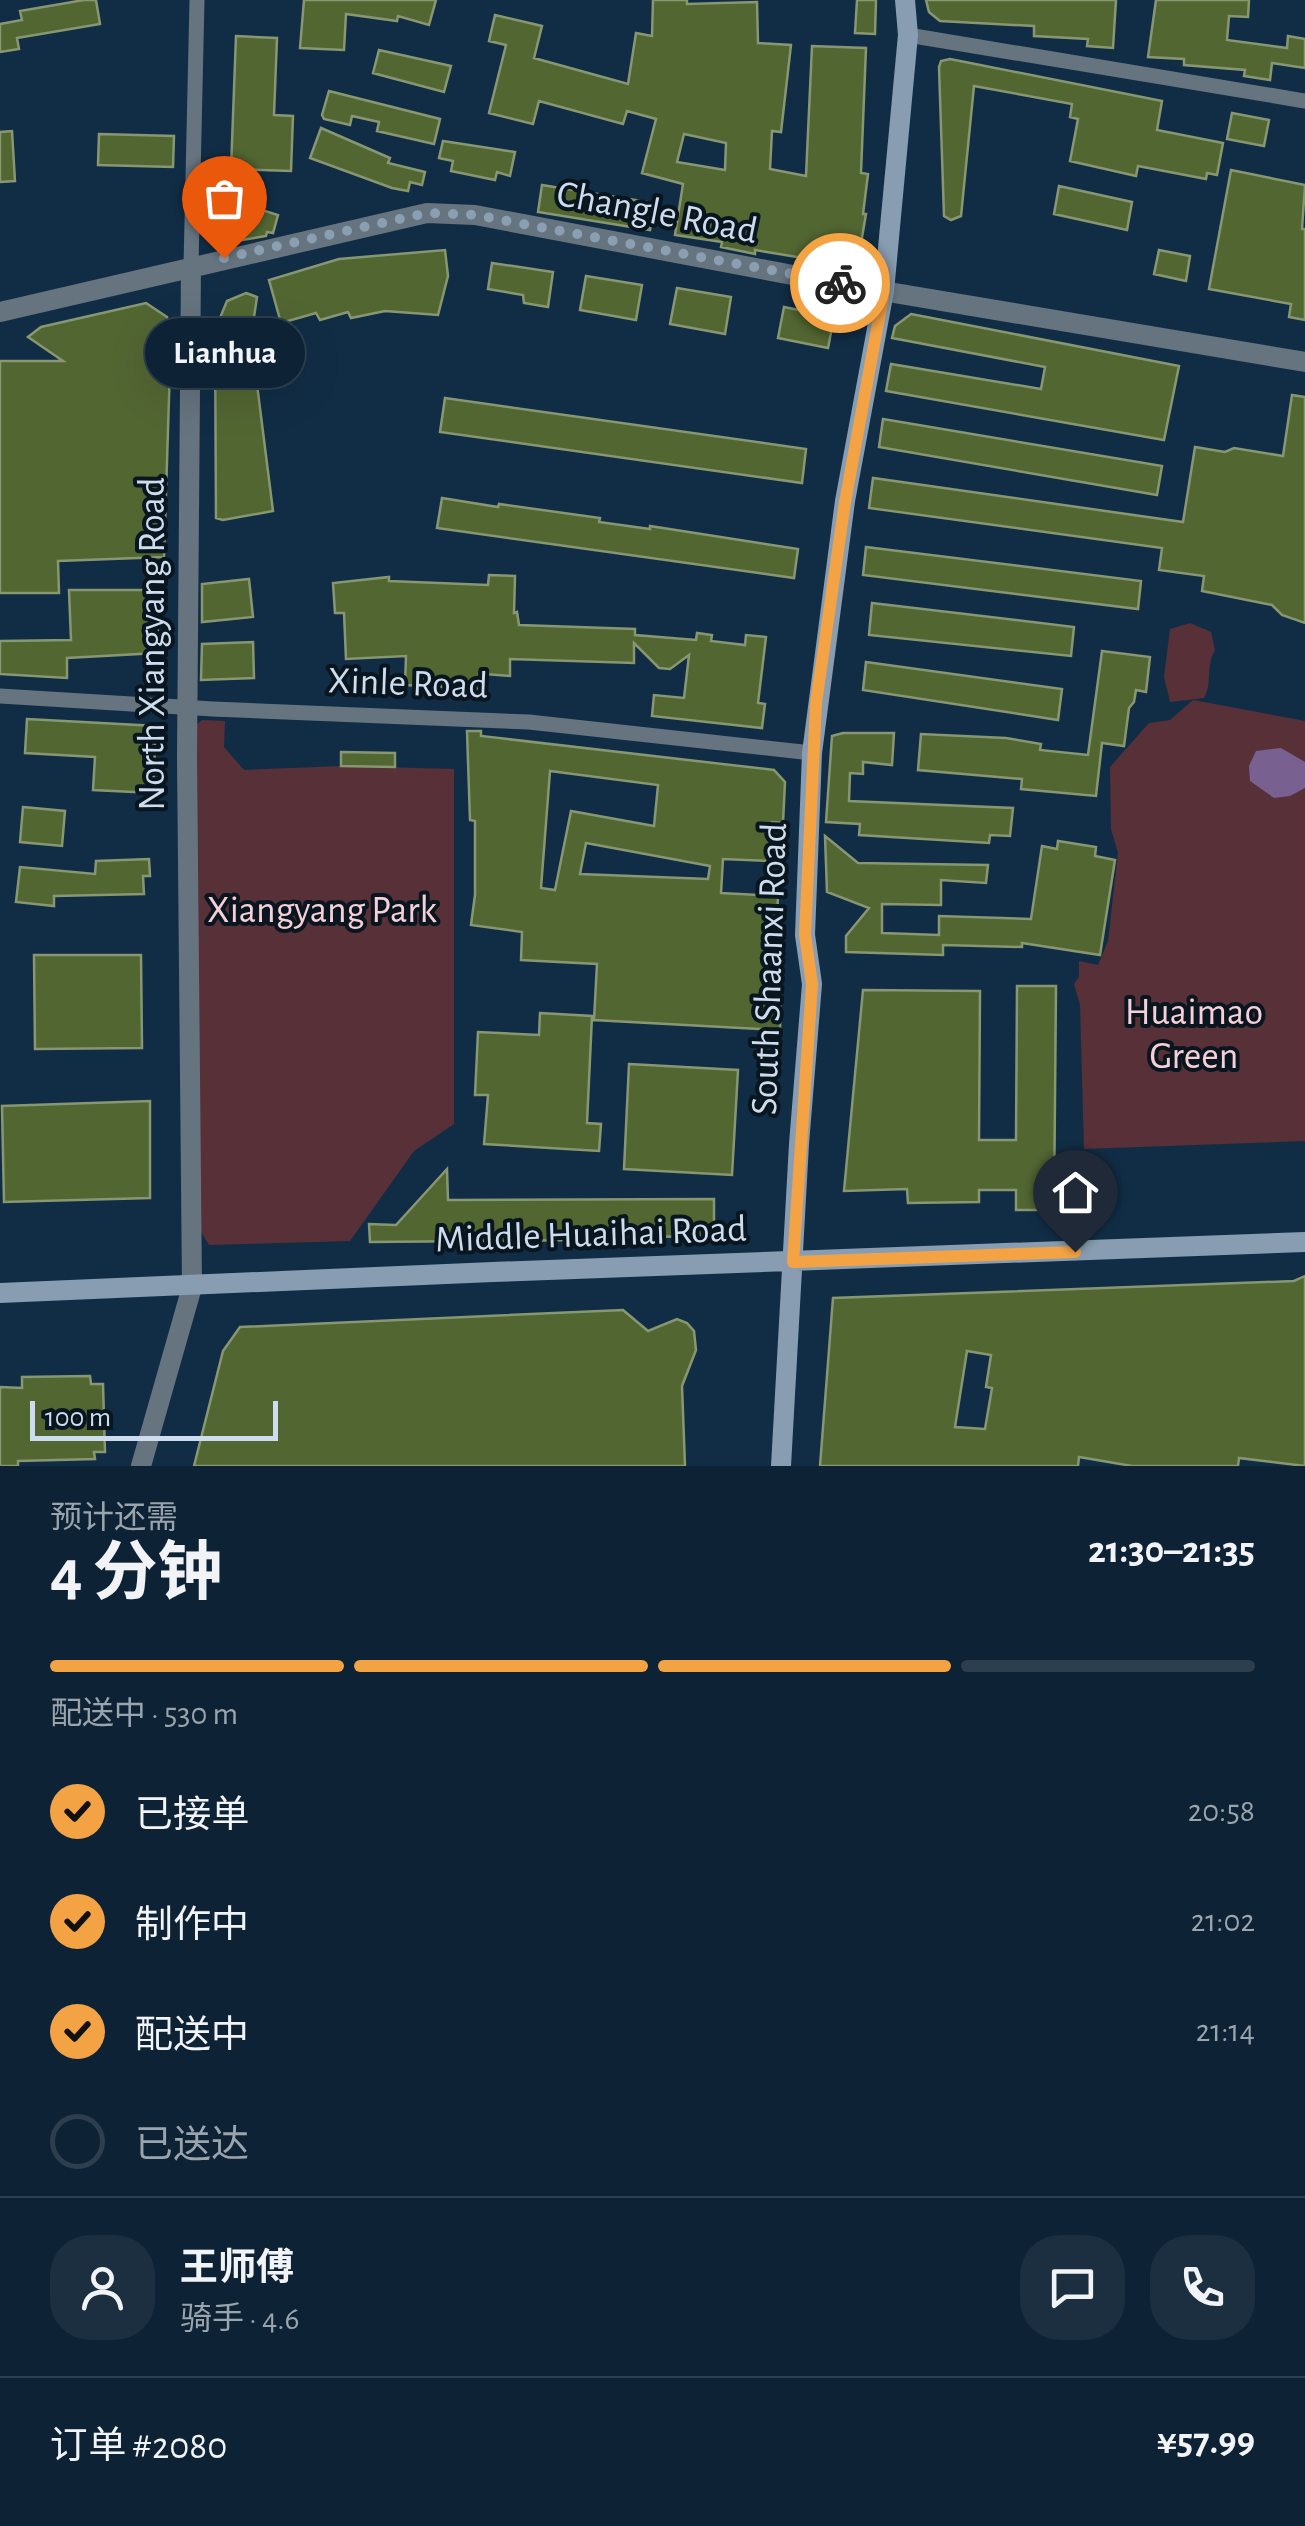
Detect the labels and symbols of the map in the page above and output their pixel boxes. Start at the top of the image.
pin [182,156,267,259]
street label: Changle Road [553,175,761,251]
courier [790,233,890,333]
callout: Lianhua [144,318,304,388]
street label: North Xiangyang Road [134,477,172,811]
street label: Xinle Road [327,662,489,706]
street label: South Shaanxi Road [746,822,794,1116]
park label: Xiangyang Park [207,892,438,930]
park label: Huaimao Green [1125,994,1263,1076]
pin [1033,1150,1118,1253]
street label: Middle Huaihai Road [435,1211,747,1259]
scale bar [30,1396,278,1440]

